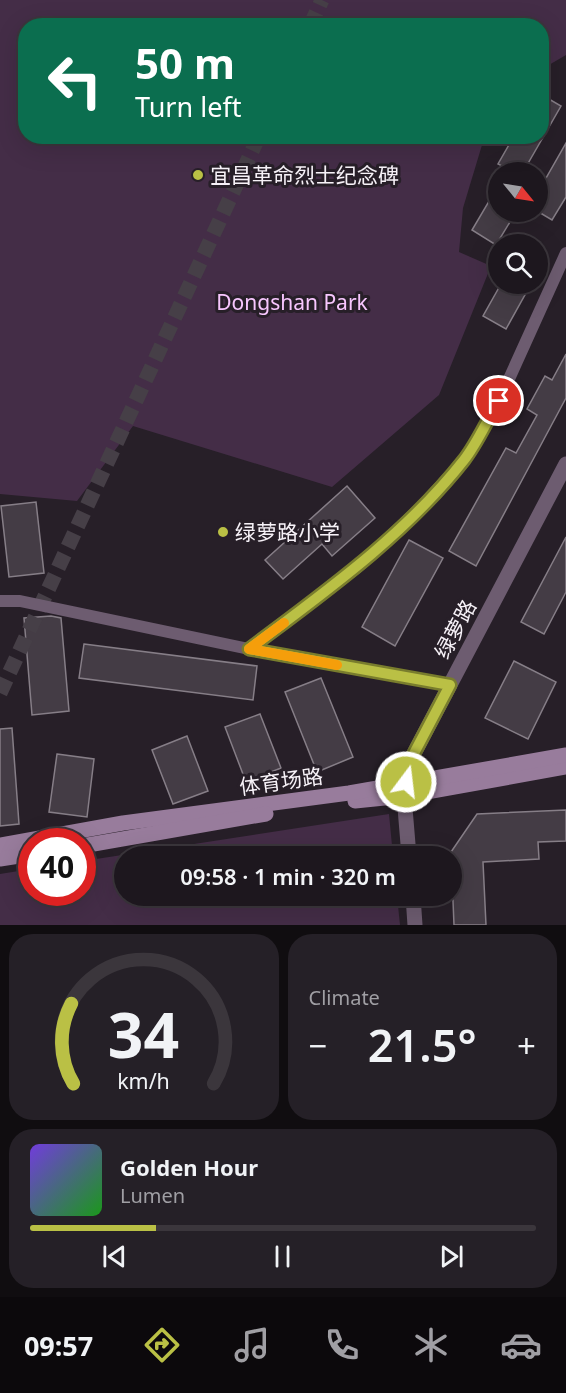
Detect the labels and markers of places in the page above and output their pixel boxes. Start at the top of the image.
place label: 宜昌革命烈士纪念碑 [210,161,399,189]
marker: 宜昌革命烈士纪念碑 [191,168,205,182]
pin [473,375,524,426]
place label: 绿萝路小学 [235,518,340,546]
marker: 绿萝路小学 [216,525,230,539]

